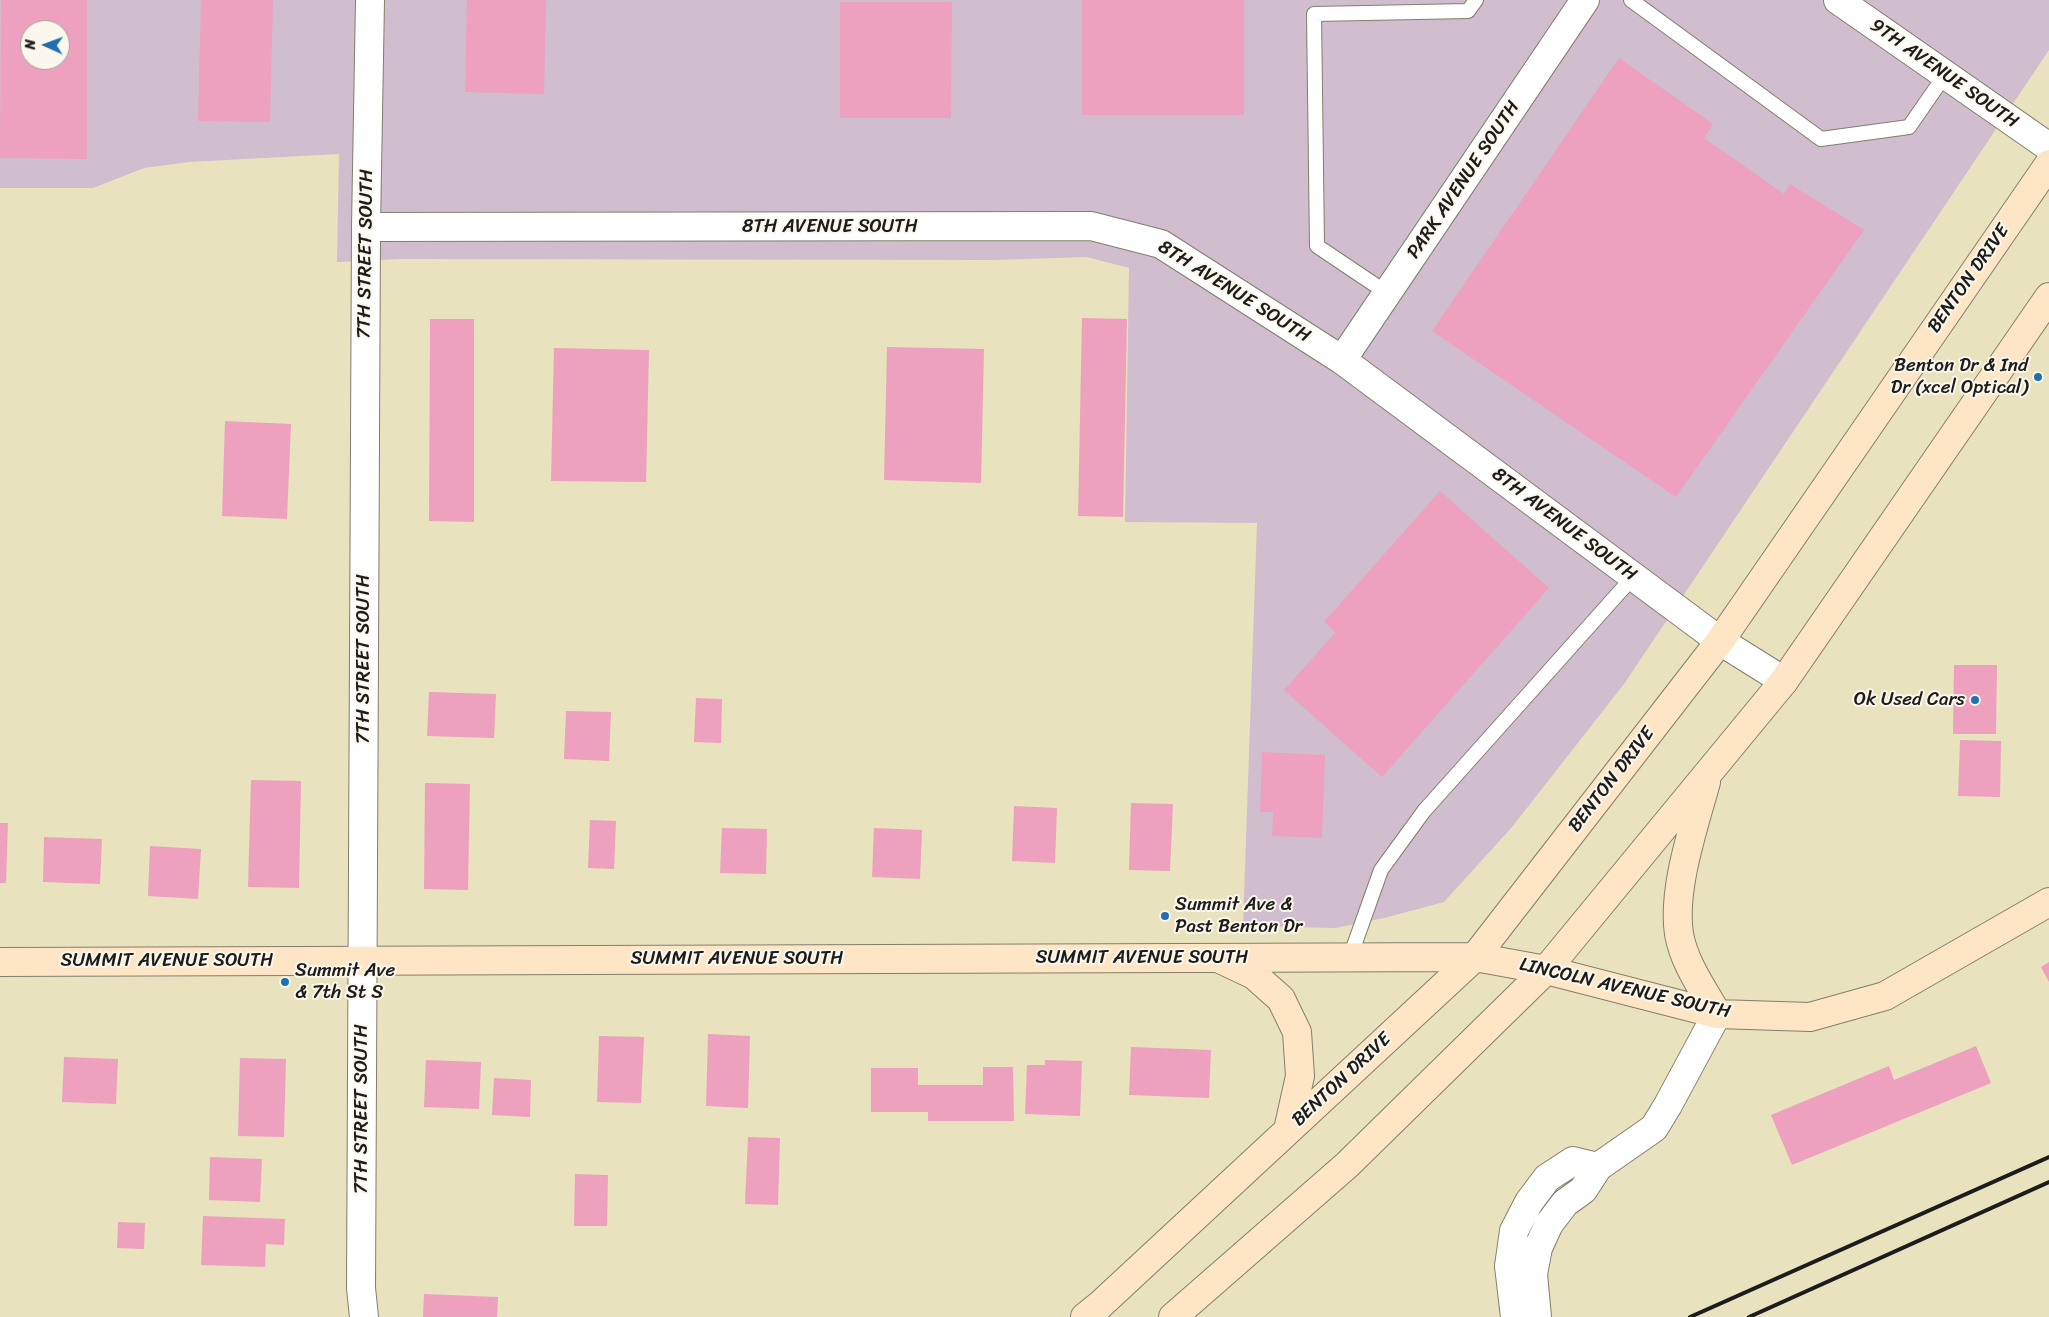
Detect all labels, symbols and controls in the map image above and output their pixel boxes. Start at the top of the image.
street label: 9TH AVENUE SOUTH [1865,14,2023,134]
north arrow [20,20,70,70]
text: N [18,39,43,50]
street label: PARK AVENUE SOUTH [1403,97,1525,263]
street label: 7TH STREET SOUTH [353,169,379,339]
street label: 8TH AVENUE SOUTH [742,216,918,238]
street label: BENTON DRIVE [1923,220,2015,338]
street label: 8TH AVENUE SOUTH [1153,236,1315,348]
place label: Benton Dr & Ind Dr (xcel Optical) [1891,355,2028,399]
marker: Benton Dr & Ind Dr (xcel Optical) [2032,371,2044,383]
street label: 8TH AVENUE SOUTH [1487,463,1641,587]
street label: 7TH STREET SOUTH [353,574,375,744]
place label: Ok Used Cars [1854,689,1965,711]
marker: Ok Used Cars [1969,694,1981,706]
street label: BENTON DRIVE [1564,723,1660,837]
place label: Summit Ave & Past Benton Dr [1175,894,1302,938]
marker: Summit Ave & Past Benton Dr [1159,910,1171,922]
street label: SUMMIT AVENUE SOUTH [1036,947,1248,969]
street label: SUMMIT AVENUE SOUTH [631,948,843,970]
street label: SUMMIT AVENUE SOUTH [61,950,273,972]
street label: LINCOLN AVENUE SOUTH [1517,954,1733,1024]
place label: Summit Ave & 7th St S [295,960,395,1004]
marker: Summit Ave & 7th St S [279,976,291,988]
street label: 7TH STREET SOUTH [351,1024,373,1194]
street label: BENTON DRIVE [1288,1028,1396,1132]

